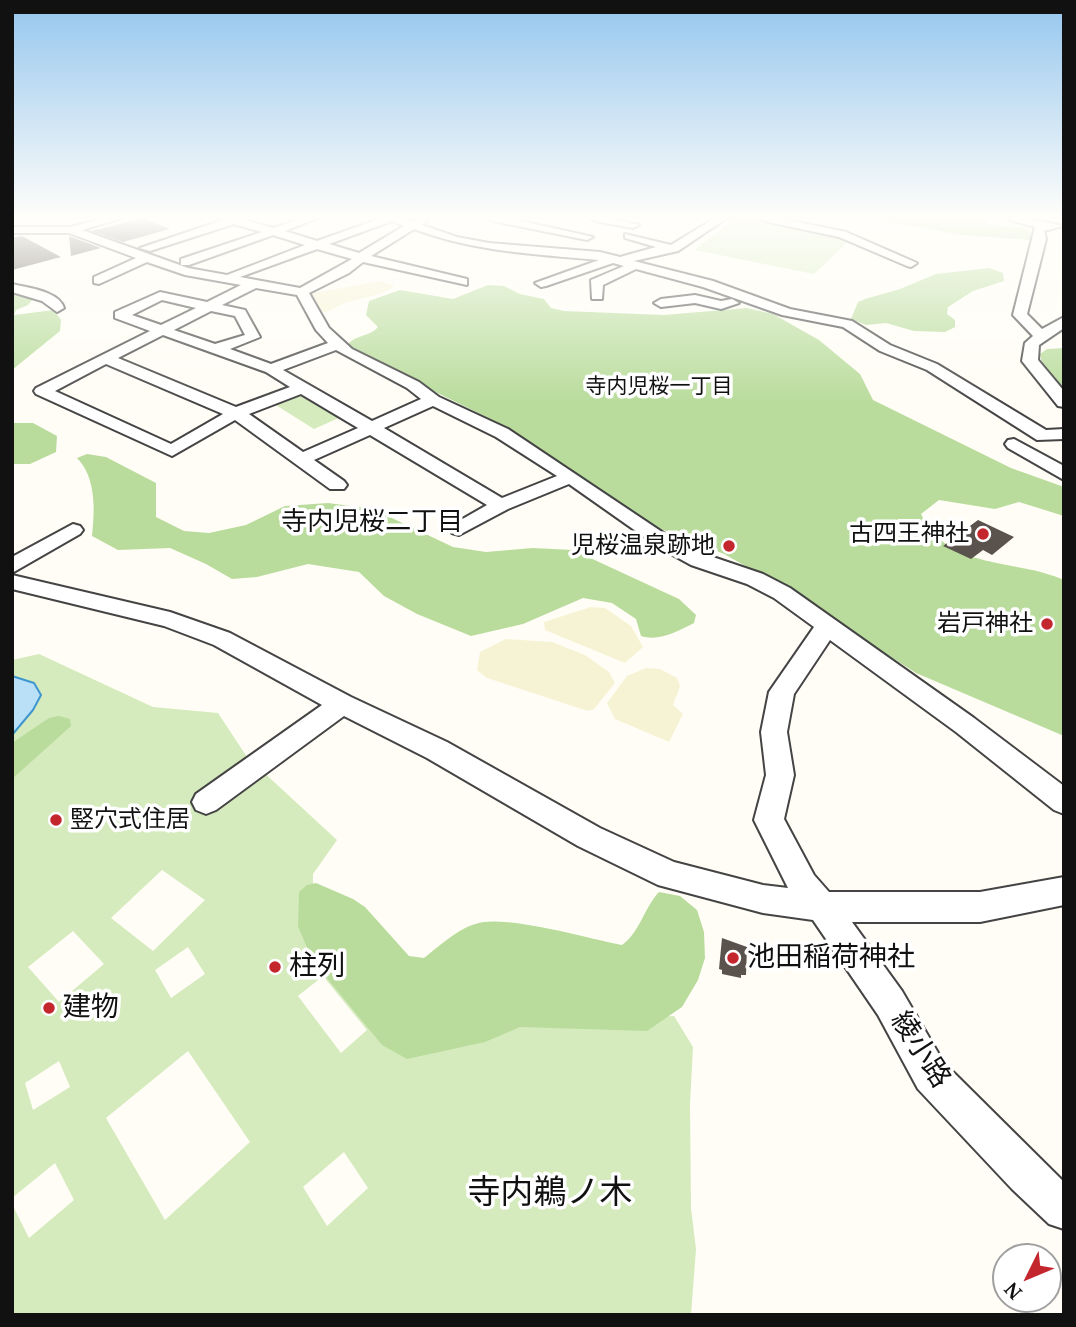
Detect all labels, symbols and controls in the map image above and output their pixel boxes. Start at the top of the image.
district label: 寺内児桜一丁目 [586,374,732,400]
district label: 寺内児桜二丁目 [281,507,463,539]
place label: 古四王神社 [849,520,969,548]
marker: 古四王神社 [975,526,991,542]
place label: 児桜温泉跡地 [571,532,715,560]
marker: 児桜温泉跡地 [721,538,737,554]
place label: 岩戸神社 [937,610,1033,638]
marker: 岩戸神社 [1039,616,1055,632]
place label: 竪穴式住居 [70,806,190,834]
marker: 竪穴式住居 [48,812,64,828]
place label: 池田稲荷神社 [747,941,915,975]
place label: 柱列 [289,950,345,984]
marker: 池田稲荷神社 [725,950,741,966]
marker: 柱列 [267,959,283,975]
place label: 建物 [63,991,119,1025]
marker: 建物 [41,1000,57,1016]
street label: 綾小路 [883,1006,957,1094]
district label: 寺内鵜ノ木 [468,1174,632,1214]
north arrow [992,1243,1062,1313]
text: N [998,1277,1028,1305]

